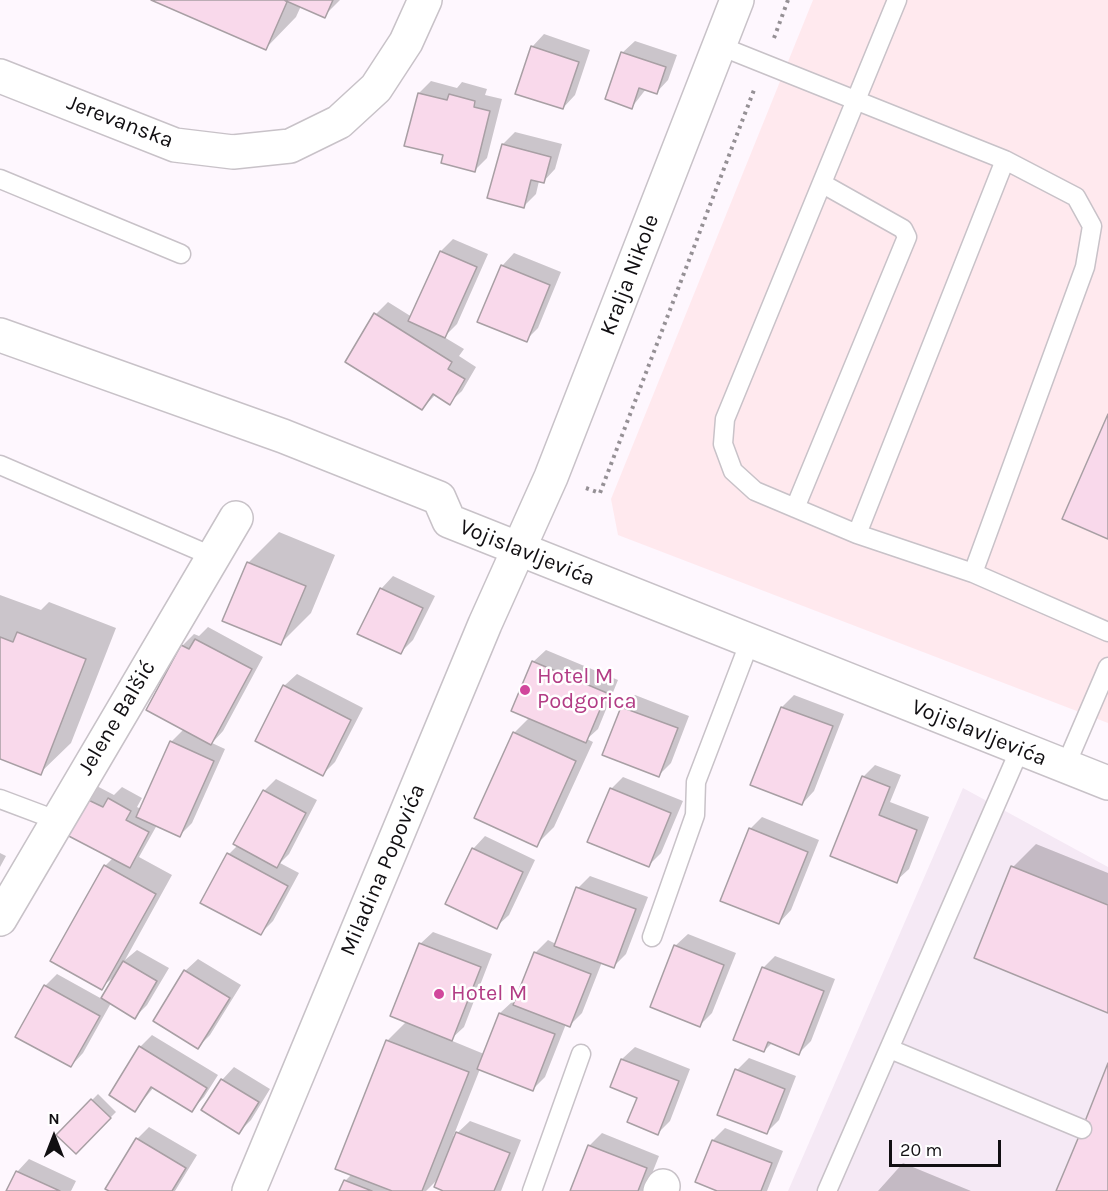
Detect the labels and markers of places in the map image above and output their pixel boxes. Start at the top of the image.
place label: Hotel M Podgorica [537,664,637,716]
marker: Hotel M Podgorica [518,683,532,697]
place label: Hotel M [451,981,527,1007]
marker: Hotel M [432,987,446,1001]

